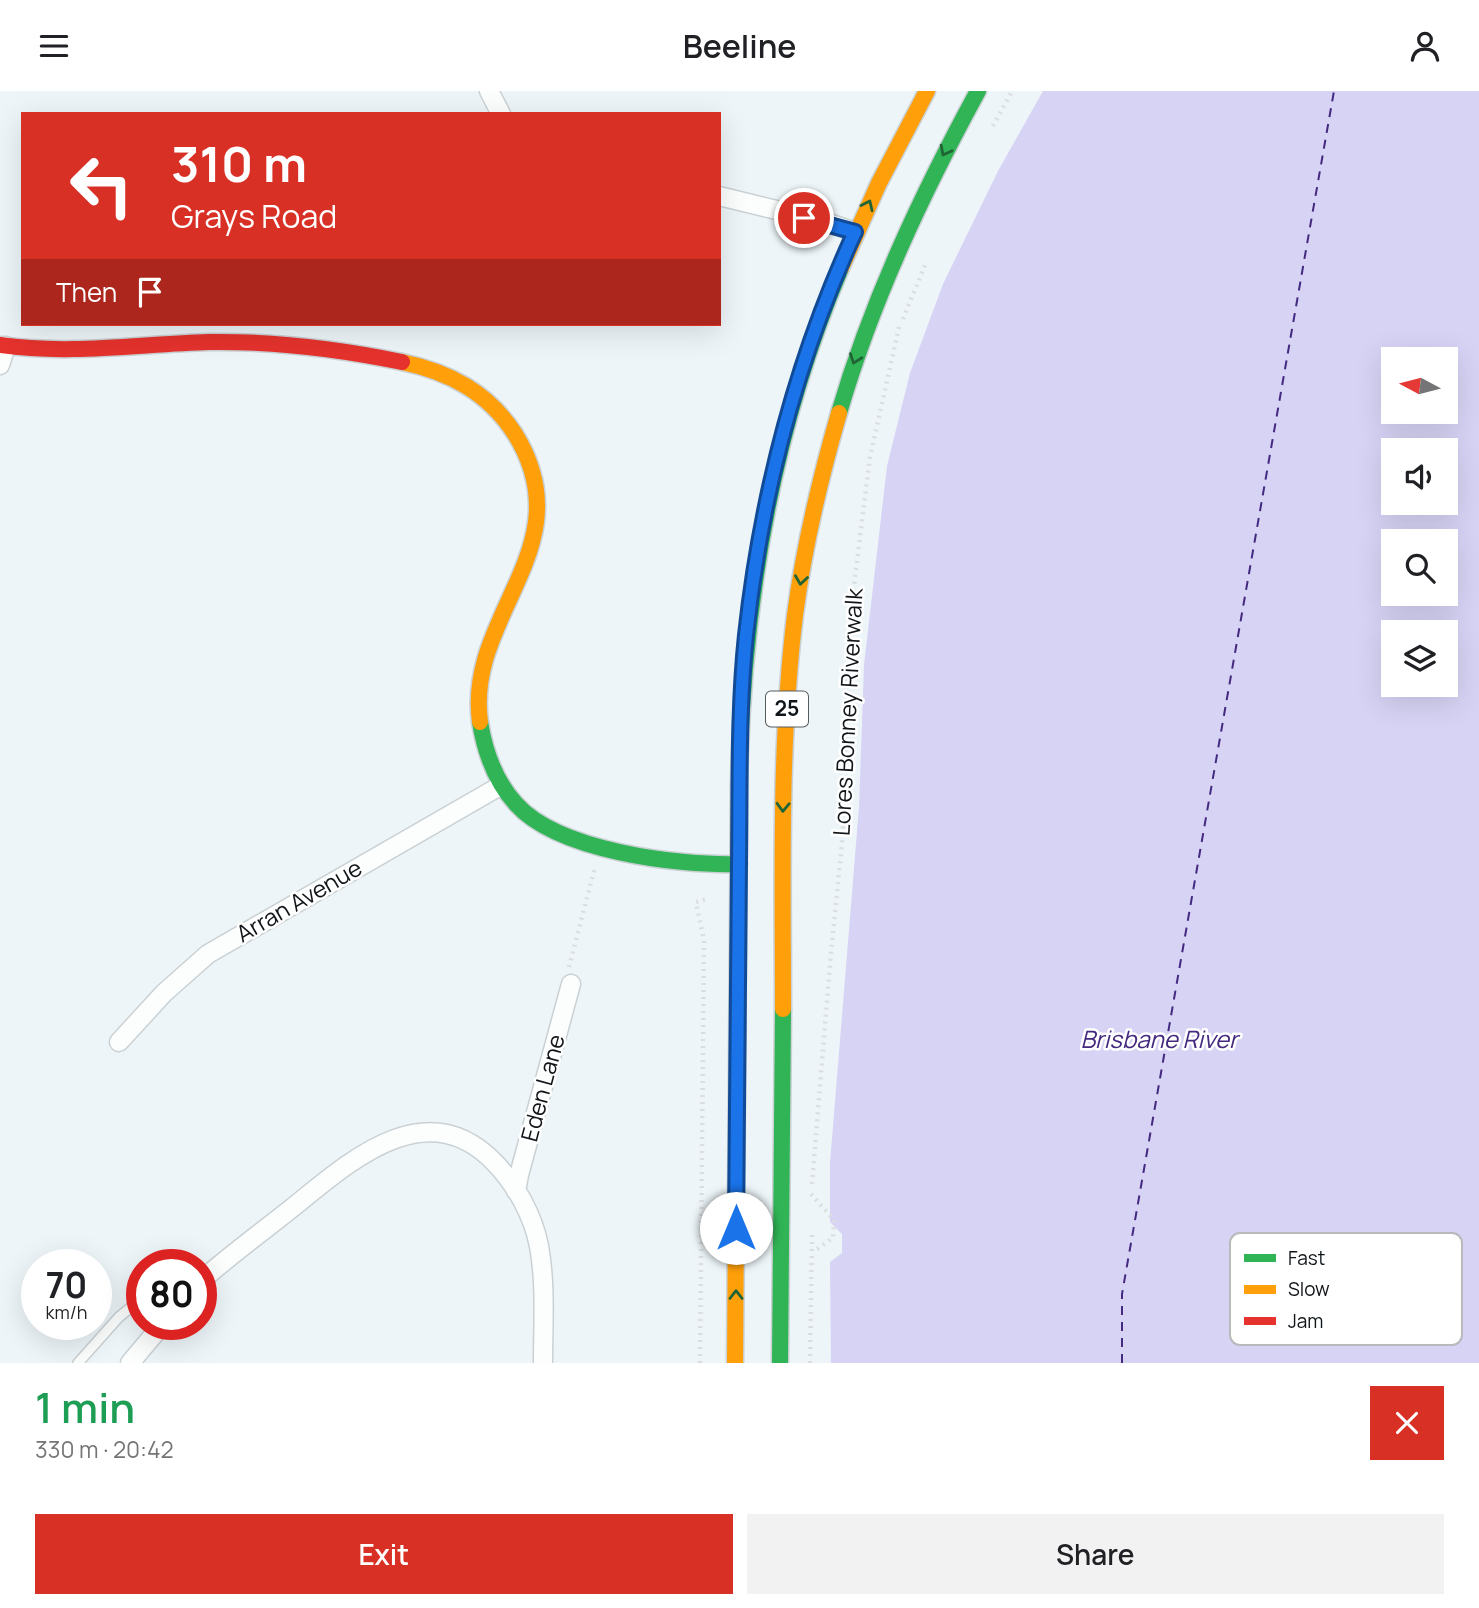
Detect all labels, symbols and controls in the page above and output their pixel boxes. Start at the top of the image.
text: Beeline [683,24,796,68]
icon: menu [35,27,73,65]
icon: person [1406,27,1444,65]
text: 310 m [171,130,307,197]
icon: left [56,140,147,231]
one-way arrow [940,144,954,156]
pin [774,188,834,248]
text: Grays Road [171,194,337,238]
icon: arrive [785,199,823,237]
one-way arrow [860,199,874,212]
icon: arrive [131,273,169,311]
text: Then [56,274,117,310]
north arrow [1381,347,1458,423]
map controls [1381,347,1458,697]
one-way arrow [849,353,863,365]
button: sound [1381,438,1458,515]
button: search [1381,529,1458,606]
one-way arrow [793,574,808,586]
street label: Lores Bonney Riverwalk [825,587,869,837]
button: layers [1381,620,1458,697]
road number: 25 [766,691,808,727]
one-way arrow [775,802,791,812]
street label: Arran Avenue [230,851,367,949]
water label: Brisbane River [1080,1022,1241,1055]
street label: Eden Lane [512,1031,572,1145]
position arrow [699,1191,773,1265]
legend [1230,1233,1462,1345]
text: Fast [1288,1245,1325,1271]
speed limit sign: 80 [126,1249,217,1340]
text: 70 [46,1261,87,1309]
text: Slow [1288,1276,1330,1302]
one-way arrow [728,1289,744,1300]
text: km/h [46,1300,87,1324]
text: Jam [1288,1308,1323,1334]
text: 1 min [35,1378,135,1436]
button: close [1370,1386,1444,1460]
text: 330 m · 20:42 [35,1433,174,1465]
button: Exit [35,1514,733,1594]
button: Share [747,1514,1444,1594]

